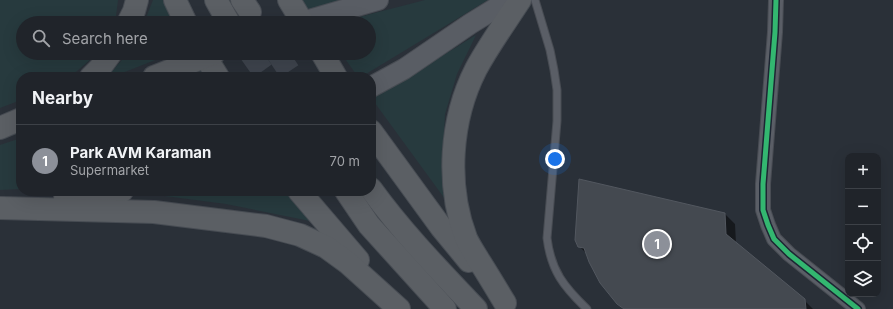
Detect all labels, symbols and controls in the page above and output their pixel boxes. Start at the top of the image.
search box [16,16,376,60]
icon: search [30,27,52,49]
text: Search here [62,29,148,48]
text: Nearby [32,88,93,108]
text: Park AVM Karaman [70,143,211,162]
your location [545,149,565,169]
text: 1 [42,153,48,169]
text: 70 m [330,153,360,169]
map controls [845,153,881,297]
button: + [845,153,881,189]
text: Supermarket [70,162,149,178]
button: − [845,189,881,225]
button: locate [845,225,881,261]
pin: 1 [644,229,670,259]
button: layers [845,261,881,297]

